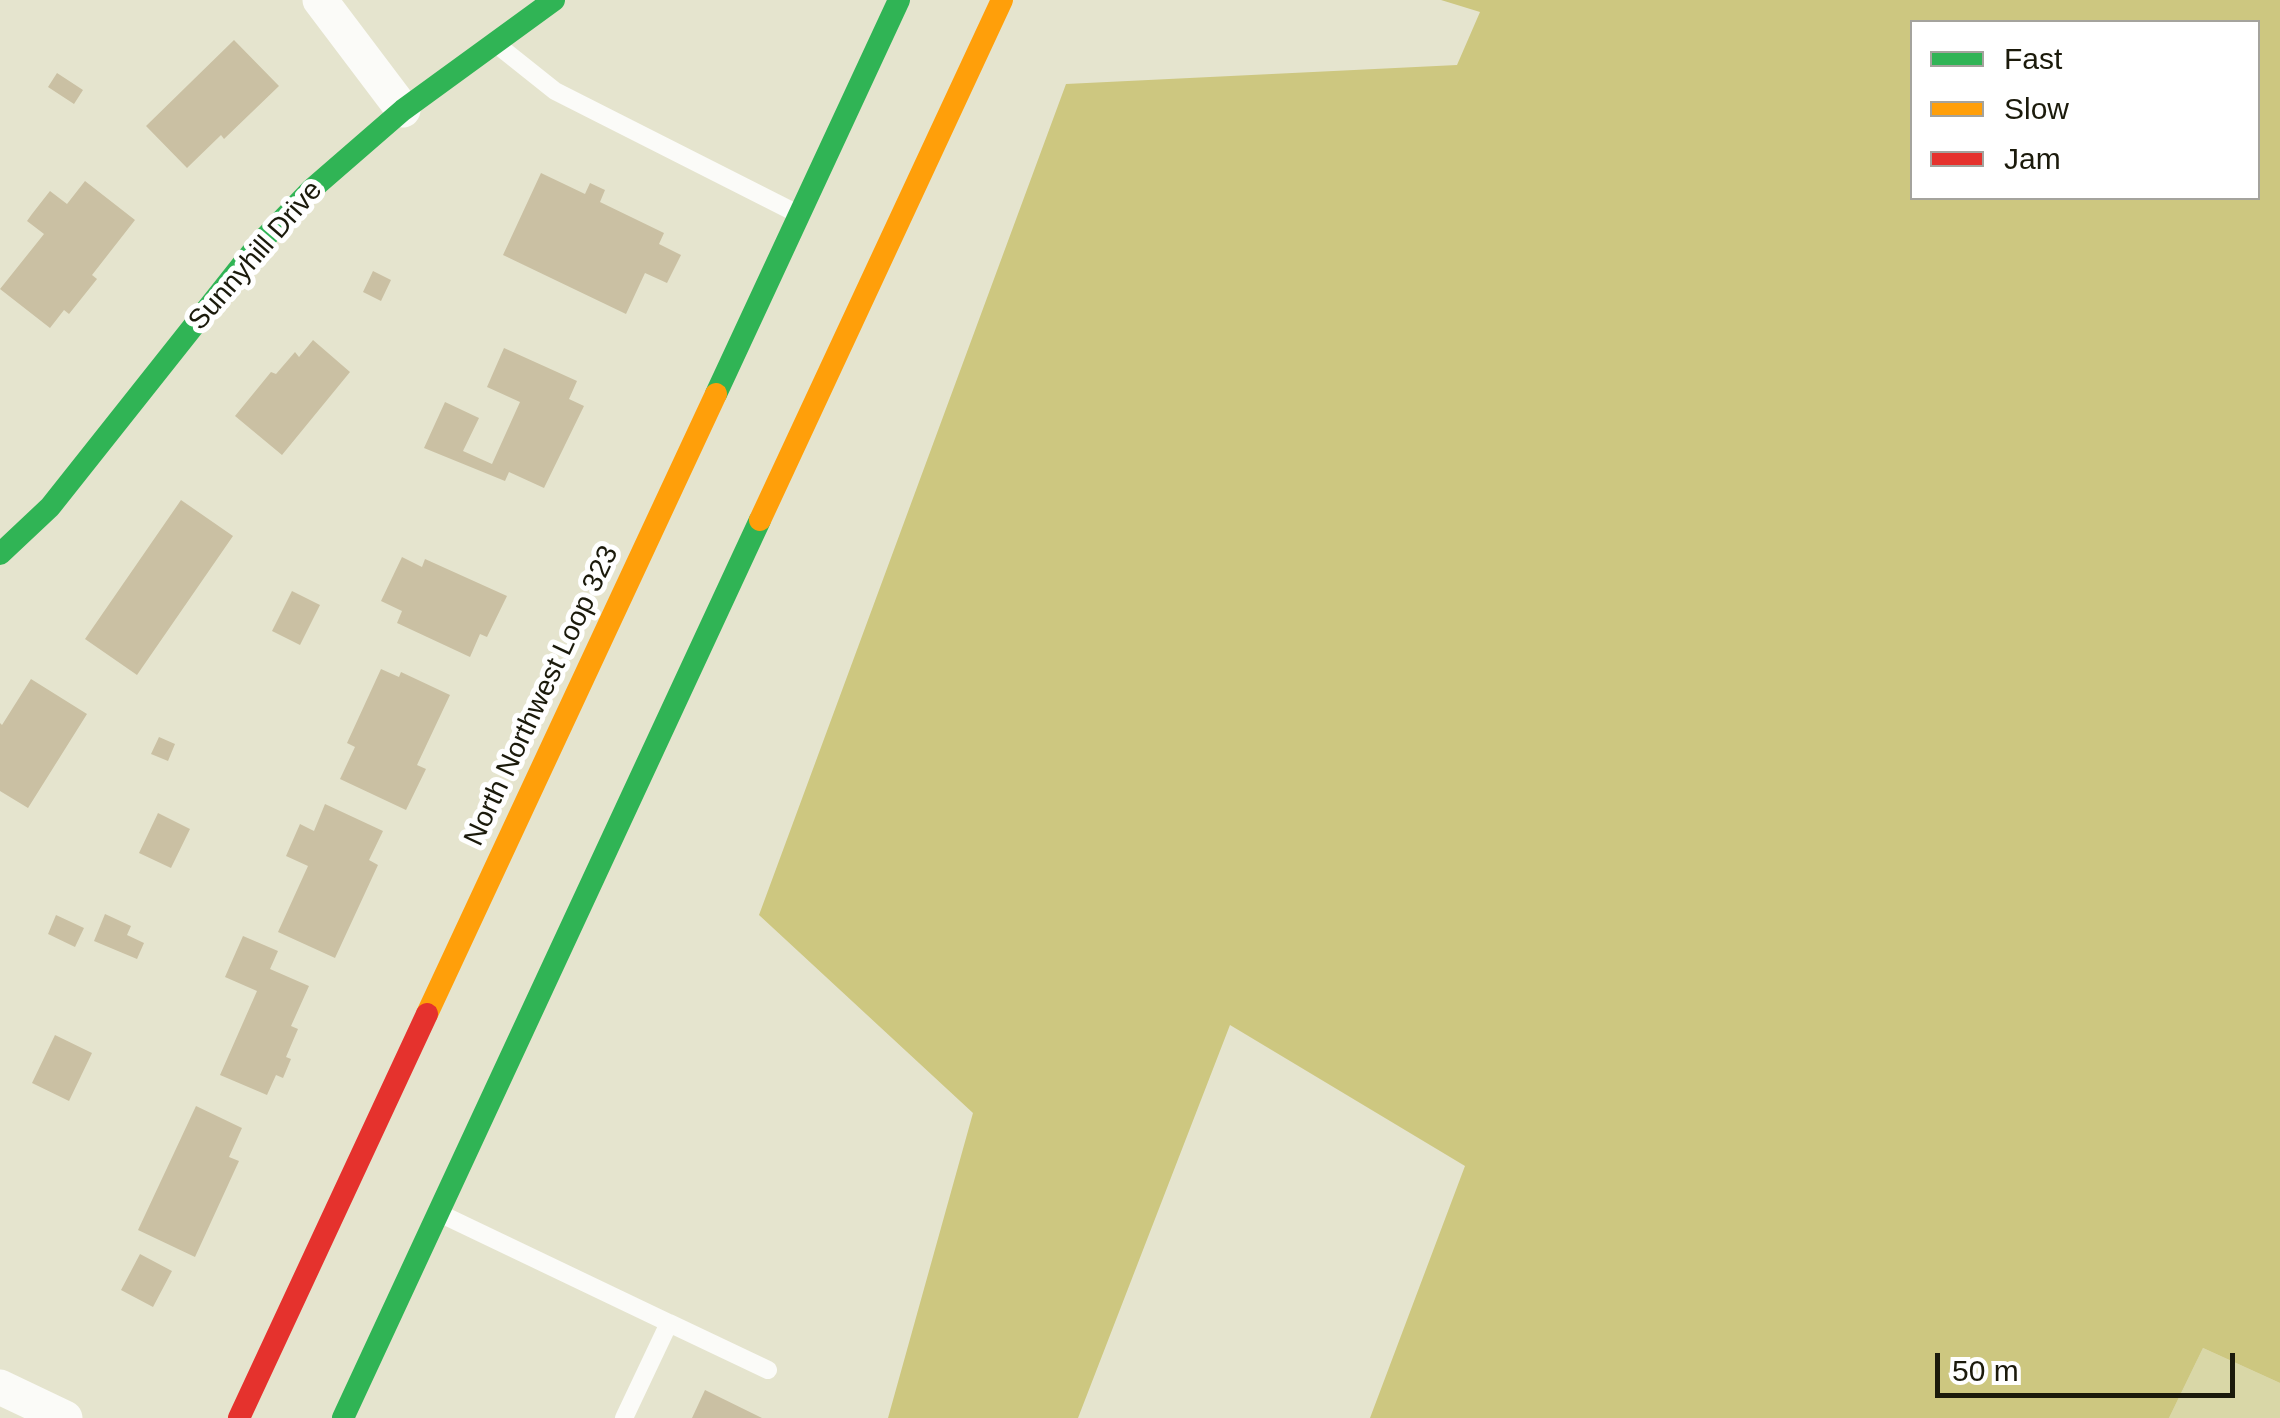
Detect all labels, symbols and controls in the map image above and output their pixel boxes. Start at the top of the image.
legend [1910,20,2260,200]
text: Fast [2004,42,2062,75]
text: Slow [2004,92,2069,125]
text: Jam [2004,142,2061,175]
street label: Sunnyhill Drive [182,175,330,337]
street label: North Northwest Loop 323 [458,541,626,851]
scale bar [1940,1333,2240,1395]
text: 50 m [1952,1354,2019,1387]

